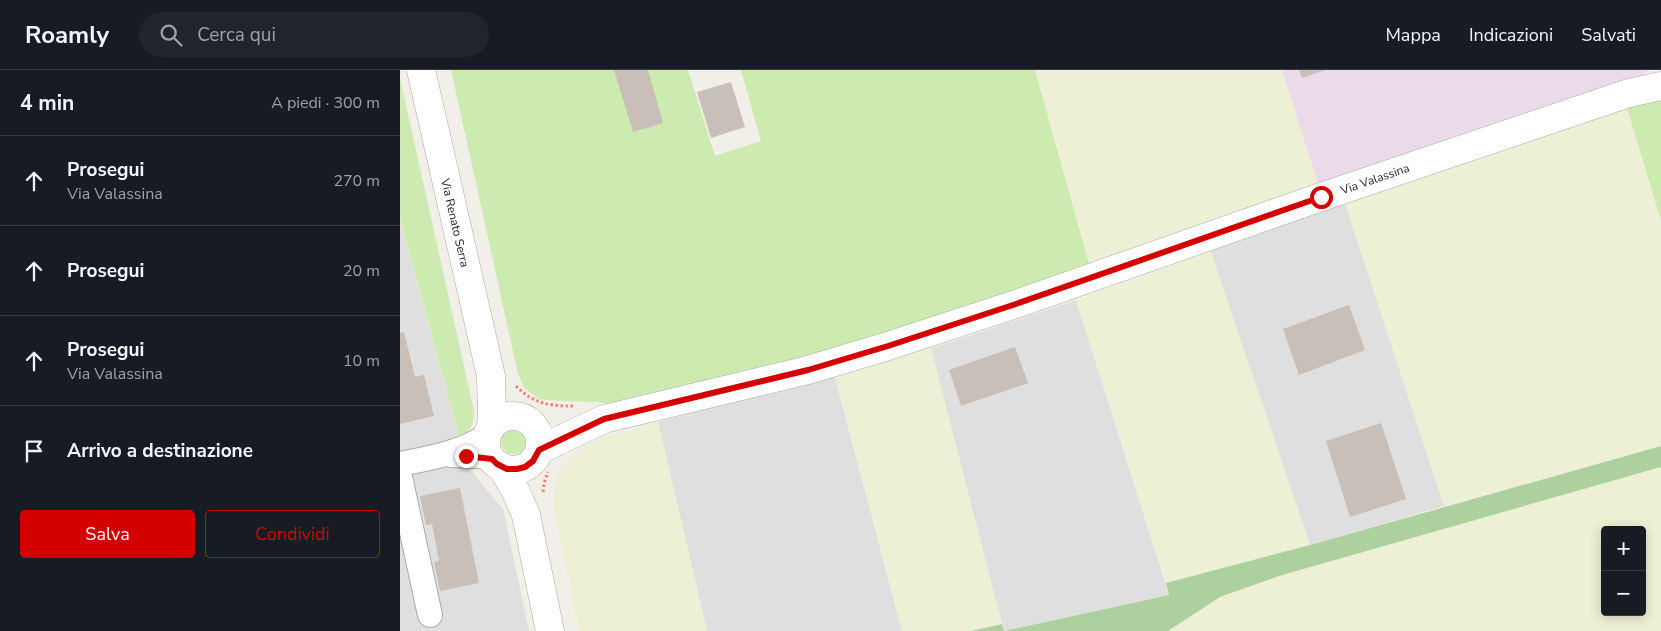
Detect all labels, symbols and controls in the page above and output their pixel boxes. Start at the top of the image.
search box [139,12,489,57]
text: Roamly [25,19,109,51]
icon: search [157,21,185,49]
text: Cerca qui [197,22,276,48]
text: Mappa [1385,23,1441,47]
text: Indicazioni [1469,23,1553,47]
text: Salvati [1581,23,1636,47]
text: 4 min [20,89,74,117]
text: A piedi · 300 m [271,92,380,114]
text: Prosegui [67,157,144,183]
street label: Via Valassina [1337,160,1412,199]
icon: ahead [20,167,48,195]
text: 270 m [333,170,380,192]
street label: Via Renato Serra [437,176,473,269]
text: Via Valassina [67,183,163,205]
route start [1310,186,1333,209]
icon: ahead [20,257,48,285]
text: Prosegui [67,258,144,284]
text: 20 m [343,260,380,282]
text: Prosegui [67,337,144,363]
icon: ahead [20,347,48,375]
text: 10 m [343,350,380,372]
text: Via Valassina [67,363,163,385]
icon: arrive [20,437,48,465]
text: Arrivo a destinazione [67,438,253,464]
route end [455,445,478,468]
button: Salva [20,510,195,558]
button: Condividi [205,510,380,558]
map controls [1601,526,1646,616]
button: + [1601,526,1646,571]
button: − [1601,571,1646,616]

